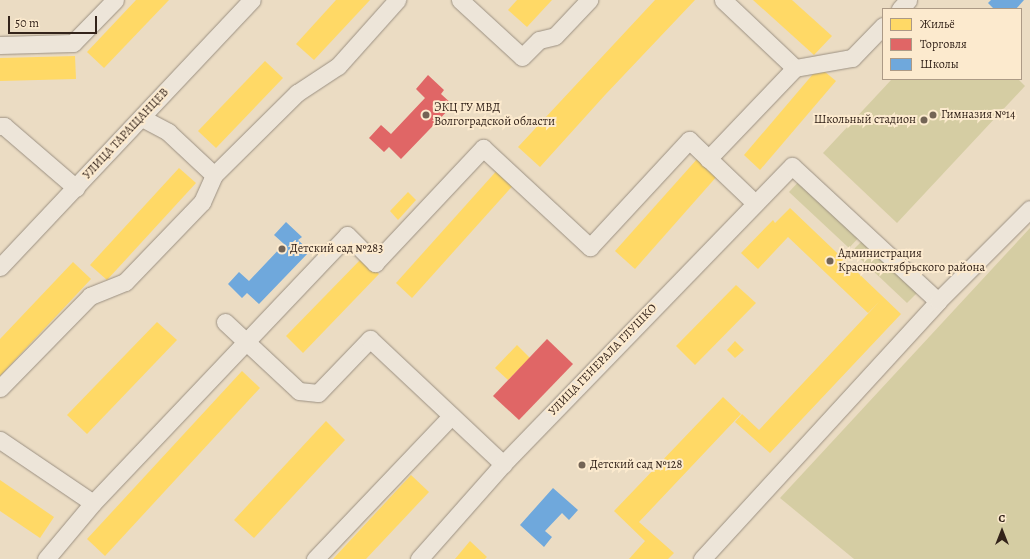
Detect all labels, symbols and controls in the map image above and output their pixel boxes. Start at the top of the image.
scale bar [10,8,99,34]
legend [882,8,1022,80]
text: 50 m [15,15,39,31]
text: Жильё [920,16,955,32]
text: Торговля [920,36,967,52]
text: Школы [920,56,959,72]
street label: УЛИЦА ТАРАЩАНЦЕВ [80,86,172,182]
place label: ЭКЦ ГУ МВД Волгоградской области [434,101,555,129]
place label: Гимназия №14 [941,108,1015,122]
marker: ЭКЦ ГУ МВД Волгоградской области [421,110,431,120]
marker: Гимназия №14 [928,110,938,120]
place label: Школьный стадион [814,113,916,127]
marker: Школьный стадион [919,115,929,125]
place label: Детский сад №283 [290,242,383,256]
marker: Детский сад №283 [277,244,287,254]
place label: Администрация Краснооктябрьского района [838,247,985,275]
marker: Администрация Краснооктябрьского района [825,256,835,266]
street label: УЛИЦА ГЕНЕРАЛА ГЛУШКО [546,301,660,419]
place label: Детский сад №128 [590,458,682,472]
marker: Детский сад №128 [577,460,587,470]
north arrow [982,511,1022,551]
text: С [999,511,1005,526]

